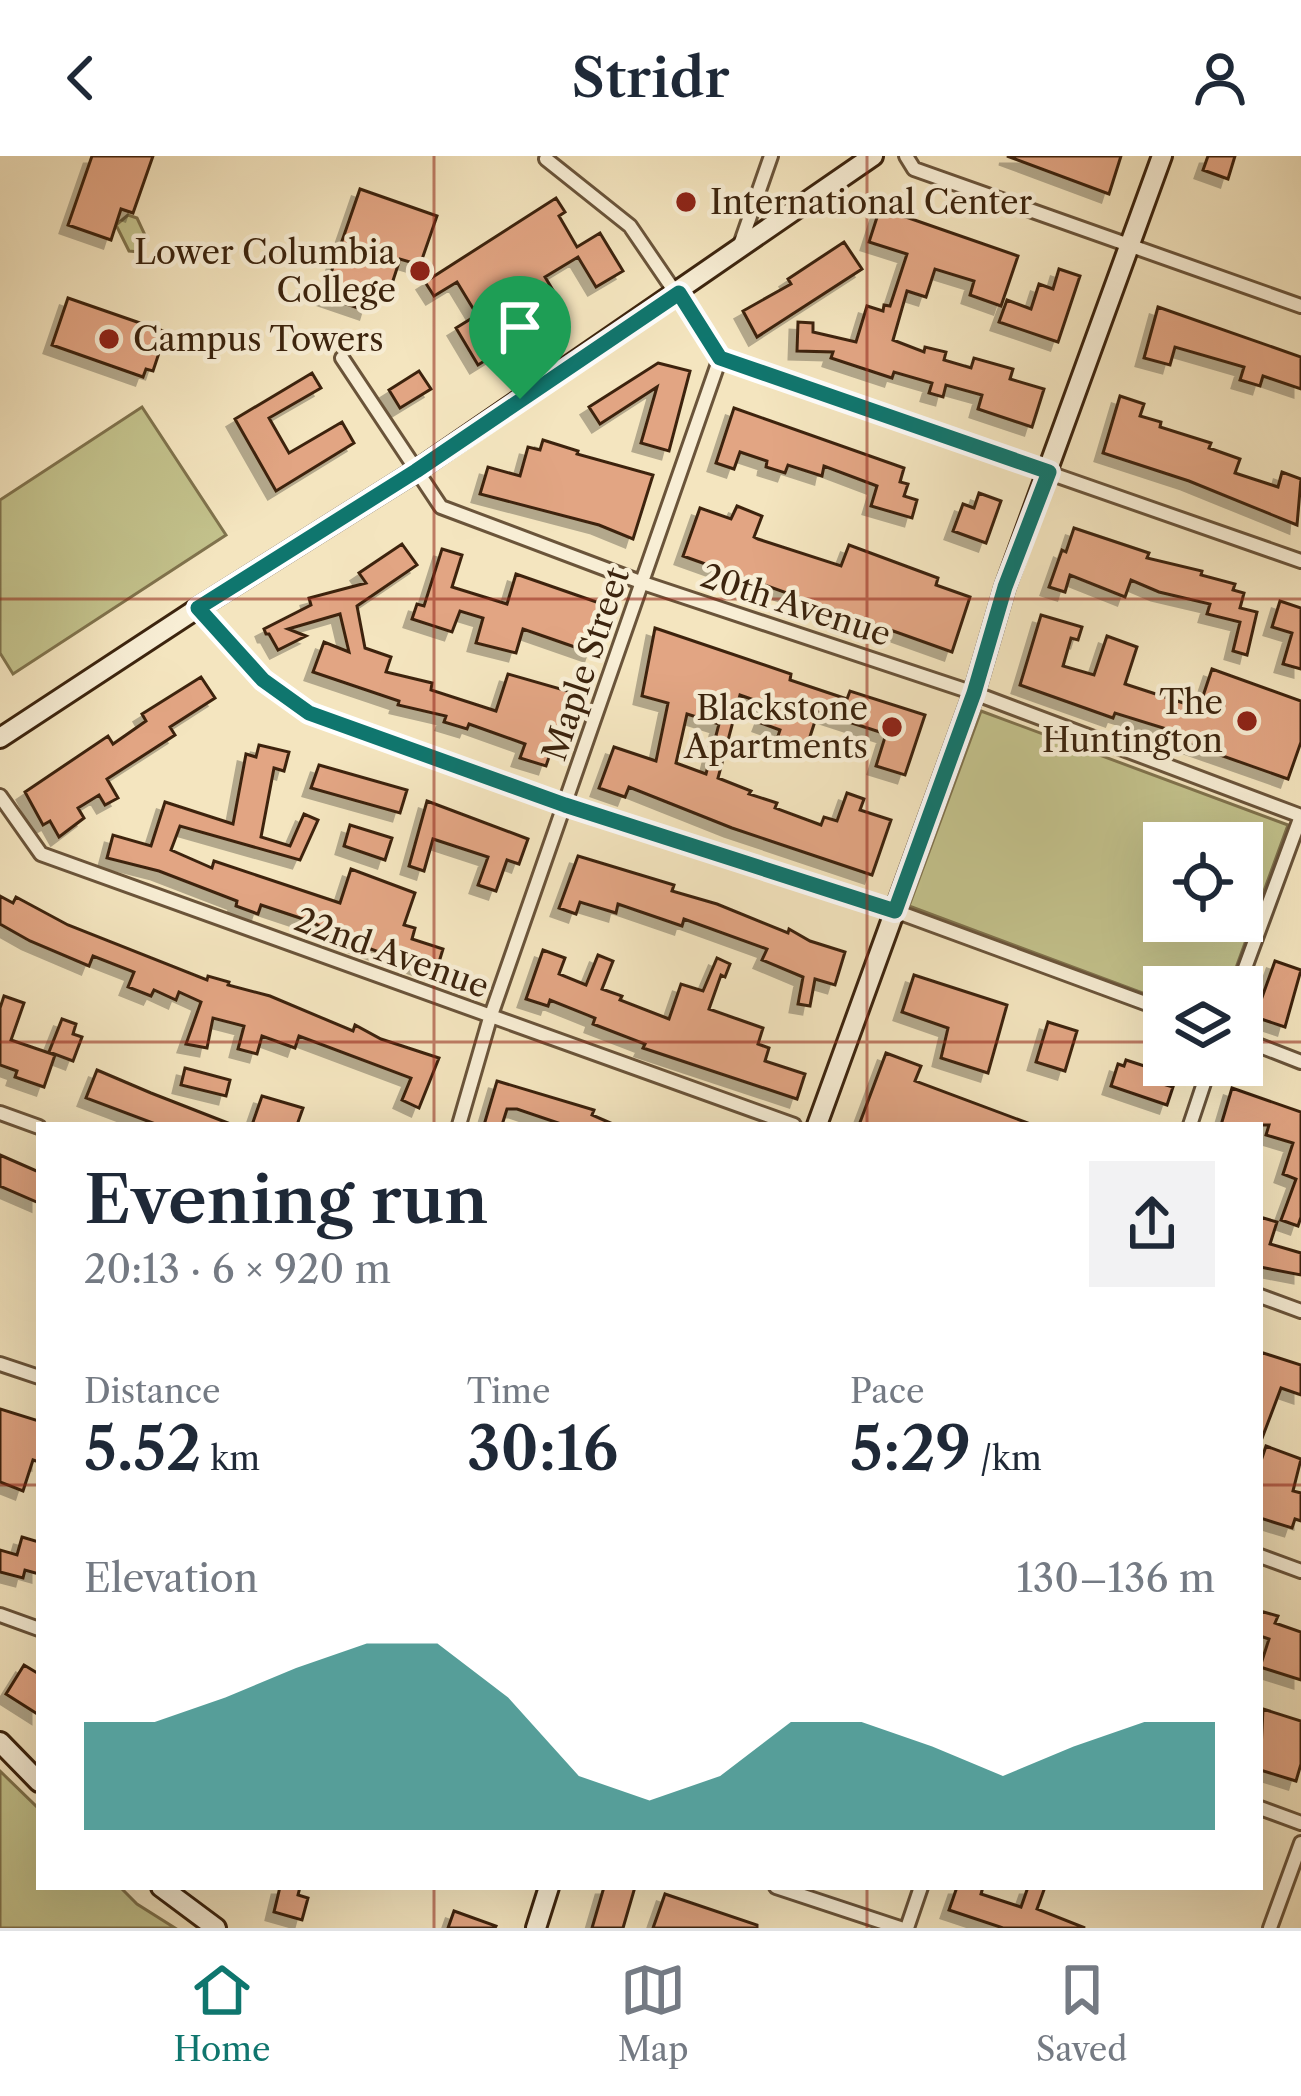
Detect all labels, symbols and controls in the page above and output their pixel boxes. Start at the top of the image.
icon: back [48,45,114,111]
text: Stridr [571,45,730,111]
icon: person [1187,45,1253,111]
place label: International Center [710,182,1033,223]
marker: International Center [673,189,699,215]
place label: Lower Columbia College [134,232,397,311]
marker: Lower Columbia College [407,258,433,284]
pin [469,276,571,399]
icon: arrive [487,294,553,360]
place label: Campus Towers [133,319,384,360]
marker: Campus Towers [96,326,122,352]
street label: 20th Avenue [696,555,896,655]
street label: Maple Street [534,562,638,766]
place label: The Huntington [1042,682,1223,761]
place label: Blackstone Apartments [683,688,868,767]
marker: The Huntington [1234,708,1260,734]
marker: Blackstone Apartments [879,714,905,740]
map controls [1143,822,1263,1086]
button: locate [1143,822,1263,942]
street label: 22nd Avenue [289,899,495,1007]
button: layers [1143,966,1263,1086]
text: Evening run [84,1159,488,1240]
button: share [1089,1161,1215,1287]
text: 20:13 · 6 × 920 m [84,1245,391,1293]
text: Distance [84,1371,221,1412]
text: Time [467,1371,550,1412]
text: Pace [850,1371,925,1412]
text: 5.52 [84,1412,201,1486]
text: 30:16 [467,1412,618,1486]
text: 5:29 [850,1412,971,1486]
text: km [201,1438,260,1479]
text: /km [971,1438,1042,1479]
text: Elevation [84,1554,258,1602]
text: 130–136 m [1016,1554,1215,1602]
tab: Home [174,1957,271,2070]
tab: Map [618,1957,689,2070]
tab: Saved [1036,1957,1127,2070]

